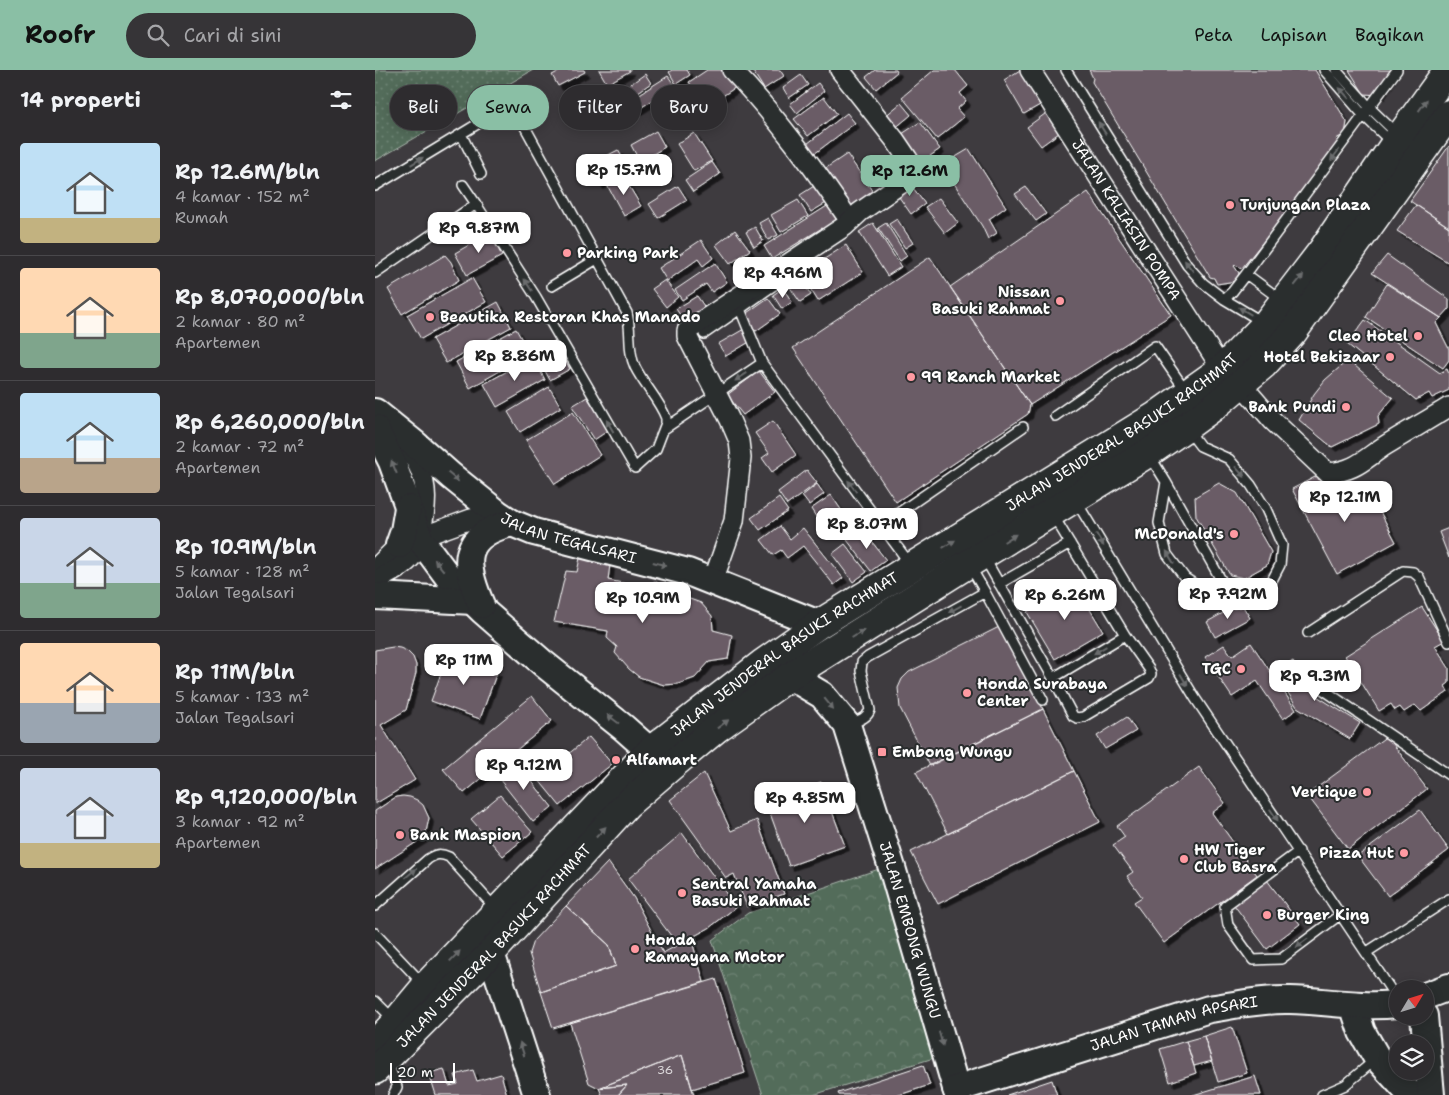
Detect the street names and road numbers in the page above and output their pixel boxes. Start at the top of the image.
street label: JALAN KALIASIN POMPA [1067,135,1185,304]
street label: JALAN JENDERAL BASUKI RACHMAT [1002,349,1242,516]
street label: JALAN TEGALSARI [496,508,639,568]
street label: JALAN JENDERAL BASUKI RACHMAT [667,567,902,741]
street label: JALAN EMBONG WUNGU [874,839,945,1021]
street label: JALAN JENDERAL BASUKI RACHMAT [393,840,596,1052]
street label: JALAN TAMAN APSARI [1088,992,1259,1056]

